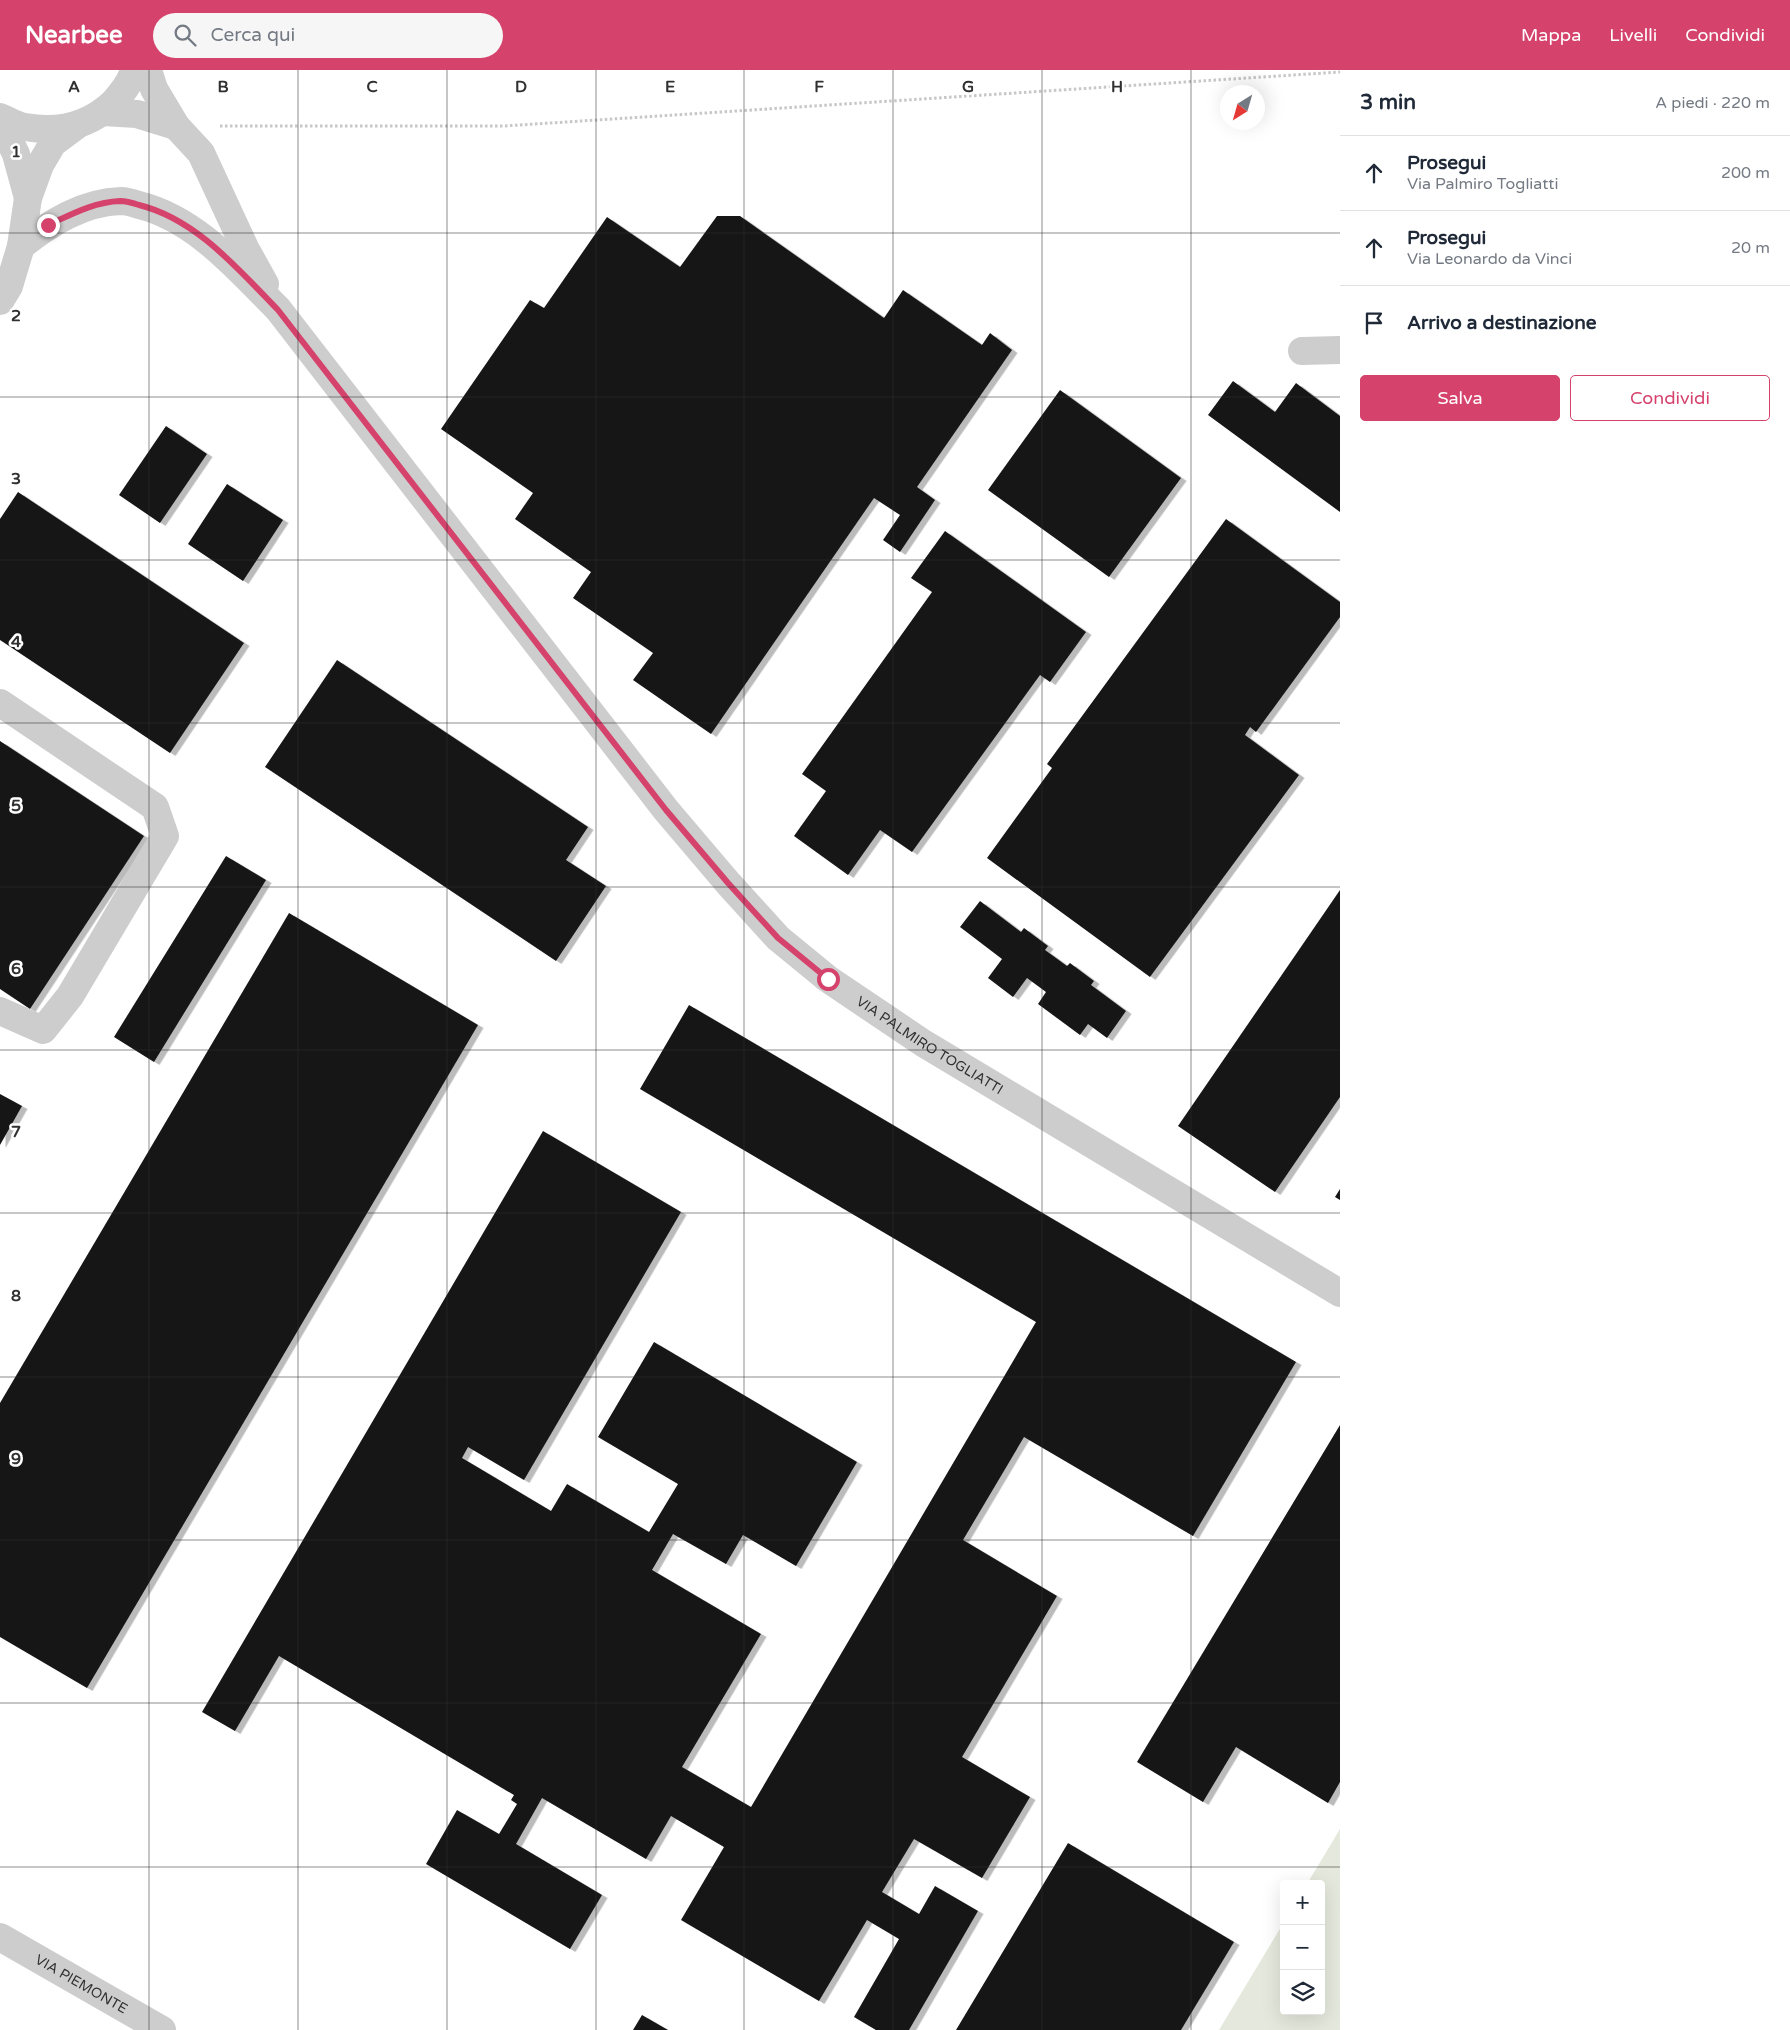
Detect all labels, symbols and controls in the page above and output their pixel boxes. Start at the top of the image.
search box [153,13,503,58]
text: Nearbee [25,21,123,50]
icon: search [171,21,199,49]
text: Cerca qui [211,24,295,46]
text: Mappa [1521,24,1581,46]
text: Livelli [1609,24,1657,46]
text: Condividi [1685,24,1765,46]
text: A [68,77,80,97]
text: B [217,77,229,97]
text: C [366,77,378,97]
text: D [515,77,527,97]
text: E [665,77,675,97]
text: F [814,77,824,97]
text: G [962,77,974,97]
text: H [1111,77,1123,97]
north arrow [1220,85,1265,130]
text: 3 min [1360,90,1416,115]
text: A piedi · 220 m [1655,93,1770,113]
text: 1 [11,142,21,162]
text: Prosegui [1407,152,1486,174]
icon: ahead [1360,159,1388,187]
text: 200 m [1721,163,1770,183]
text: Via Palmiro Togliatti [1407,174,1558,194]
route end [37,214,60,237]
text: Prosegui [1407,227,1486,249]
icon: ahead [1360,234,1388,262]
text: 20 m [1731,238,1770,258]
text: Via Leonardo da Vinci [1407,249,1572,269]
text: 2 [11,306,21,326]
icon: arrive [1360,309,1388,337]
text: Arrivo a destinazione [1407,312,1597,334]
button: Salva [1360,375,1560,421]
button: Condividi [1570,375,1770,421]
text: 3 [11,469,21,489]
text: 4 [11,632,21,652]
text: 5 [11,796,21,816]
text: 6 [11,959,21,979]
route start [817,968,840,991]
street label: VIA PALMIRO TOGLIATTI [853,993,1006,1098]
text: 7 [11,1122,21,1142]
text: 8 [11,1286,21,1306]
text: 9 [11,1449,21,1469]
map controls [1280,1880,1325,2015]
button: + [1280,1880,1325,1925]
button: − [1280,1925,1325,1970]
street label: VIA PIEMONTE [32,1951,131,2017]
button: layers [1280,1970,1325,2015]

